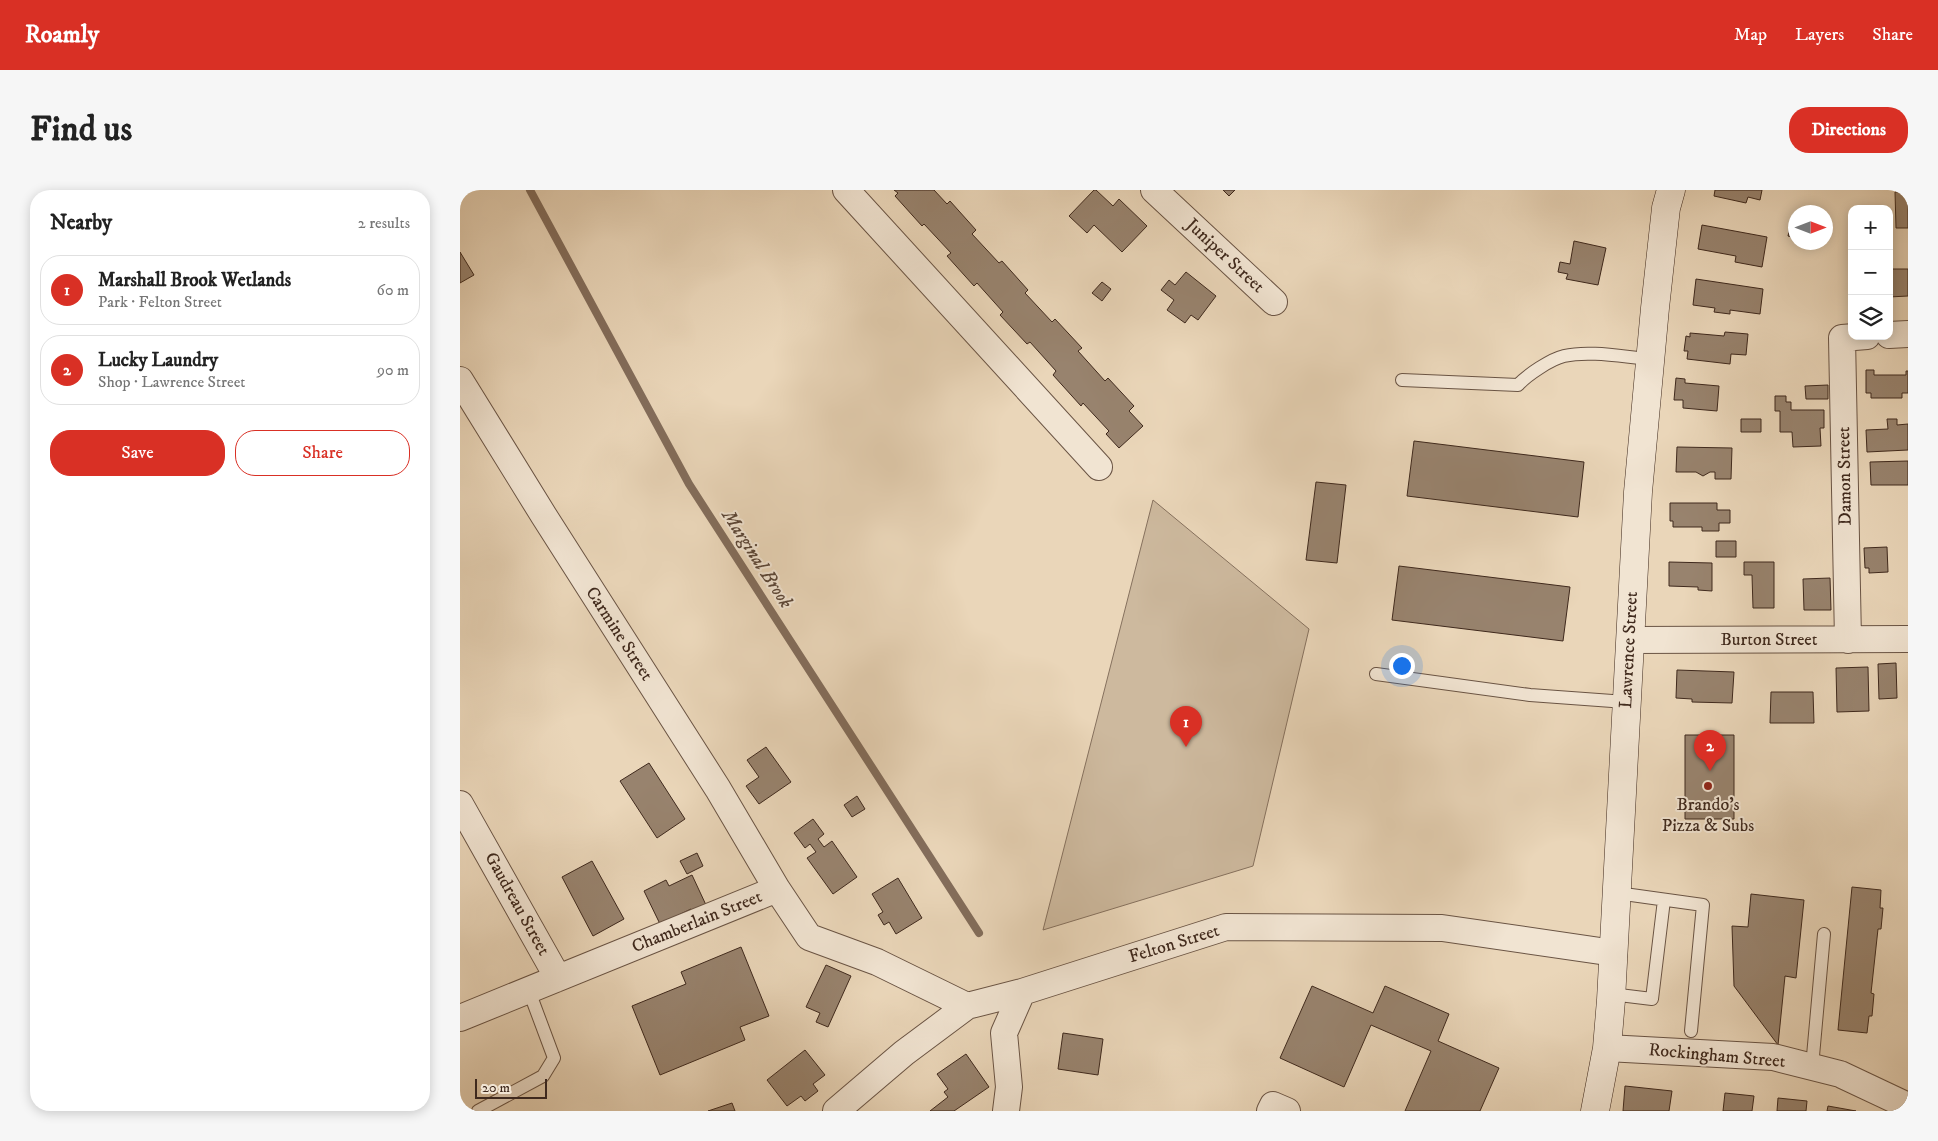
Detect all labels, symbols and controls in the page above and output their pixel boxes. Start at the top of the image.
text: Roamly [25,20,99,50]
text: Map [1734,24,1767,46]
text: Layers [1795,24,1844,46]
text: Share [1872,24,1913,46]
button: Directions [1789,107,1908,153]
text: Find us [30,108,132,152]
north arrow [1788,205,1833,250]
map controls [1848,205,1893,340]
button: + [1848,205,1893,250]
text: Nearby [50,210,112,236]
text: 2 results [358,213,410,233]
street label: Juniper Street [1180,213,1269,298]
button: − [1848,250,1893,295]
text: Marshall Brook Wetlands [98,269,291,292]
text: 1 [64,280,70,300]
text: 60 m [377,280,409,300]
text: Park · Felton Street [98,292,222,312]
button: layers [1848,295,1893,340]
text: Lucky Laundry [98,349,218,372]
text: 2 [63,360,71,380]
text: 90 m [377,360,409,380]
text: Shop · Lawrence Street [98,372,245,392]
street label: Damon Street [1833,426,1857,526]
button: Save [50,430,225,476]
button: Share [235,430,410,476]
water label: Marginal Brook [716,504,797,613]
street label: Carmine Street [580,583,658,685]
street label: Lawrence Street [1615,591,1643,709]
street label: Burton Street [1720,629,1818,651]
your location [1389,653,1415,679]
pin: 1 [1170,706,1202,747]
pin: 2 [1694,730,1726,771]
marker: Brando's Pizza & Subs [1702,780,1714,792]
place label: Brando's Pizza & Subs [1662,794,1754,837]
street label: Gaudreau Street [480,848,555,960]
street label: Chamberlain Street [629,886,766,958]
street label: Felton Street [1126,920,1222,968]
street label: Rockingham Street [1648,1039,1787,1073]
scale bar [475,1076,548,1099]
text: 20 m [482,1079,510,1097]

